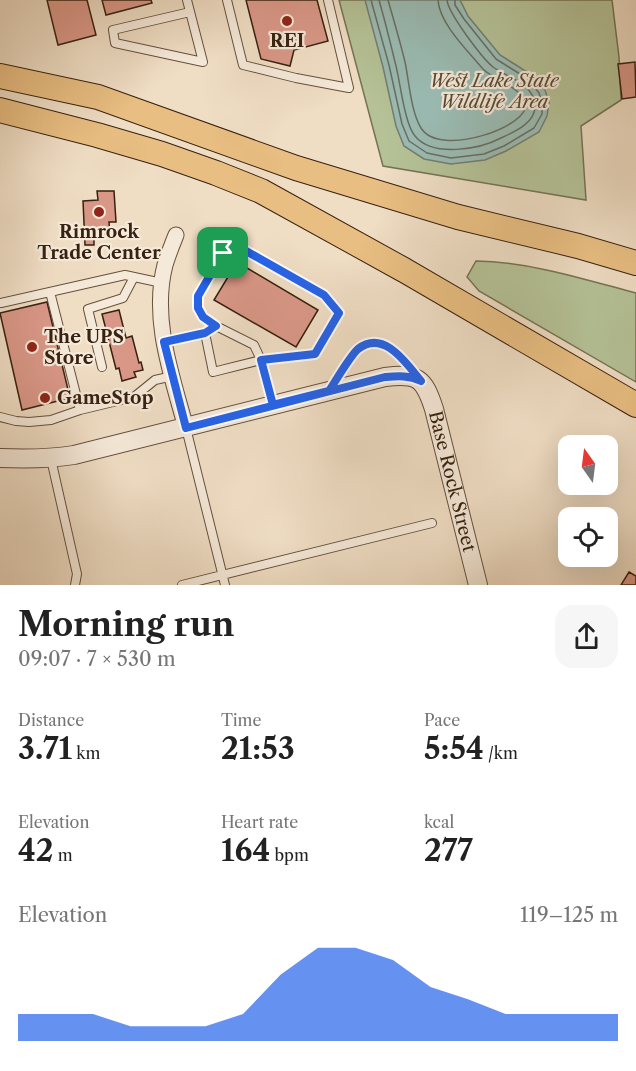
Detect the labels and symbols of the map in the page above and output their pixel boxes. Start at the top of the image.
marker: REI [280,14,294,28]
place label: REI [270,30,304,52]
park label: West Lake State Wildlife Area [429,70,560,113]
marker: Rimrock Trade Center [92,205,106,219]
place label: Rimrock Trade Center [37,221,161,264]
pin [197,227,248,278]
place label: The UPS Store [44,326,124,369]
marker: The UPS Store [25,340,39,354]
place label: GameStop [57,387,154,409]
marker: GameStop [38,391,52,405]
street label: Base Rock Street [424,409,480,555]
north arrow [558,435,618,495]

